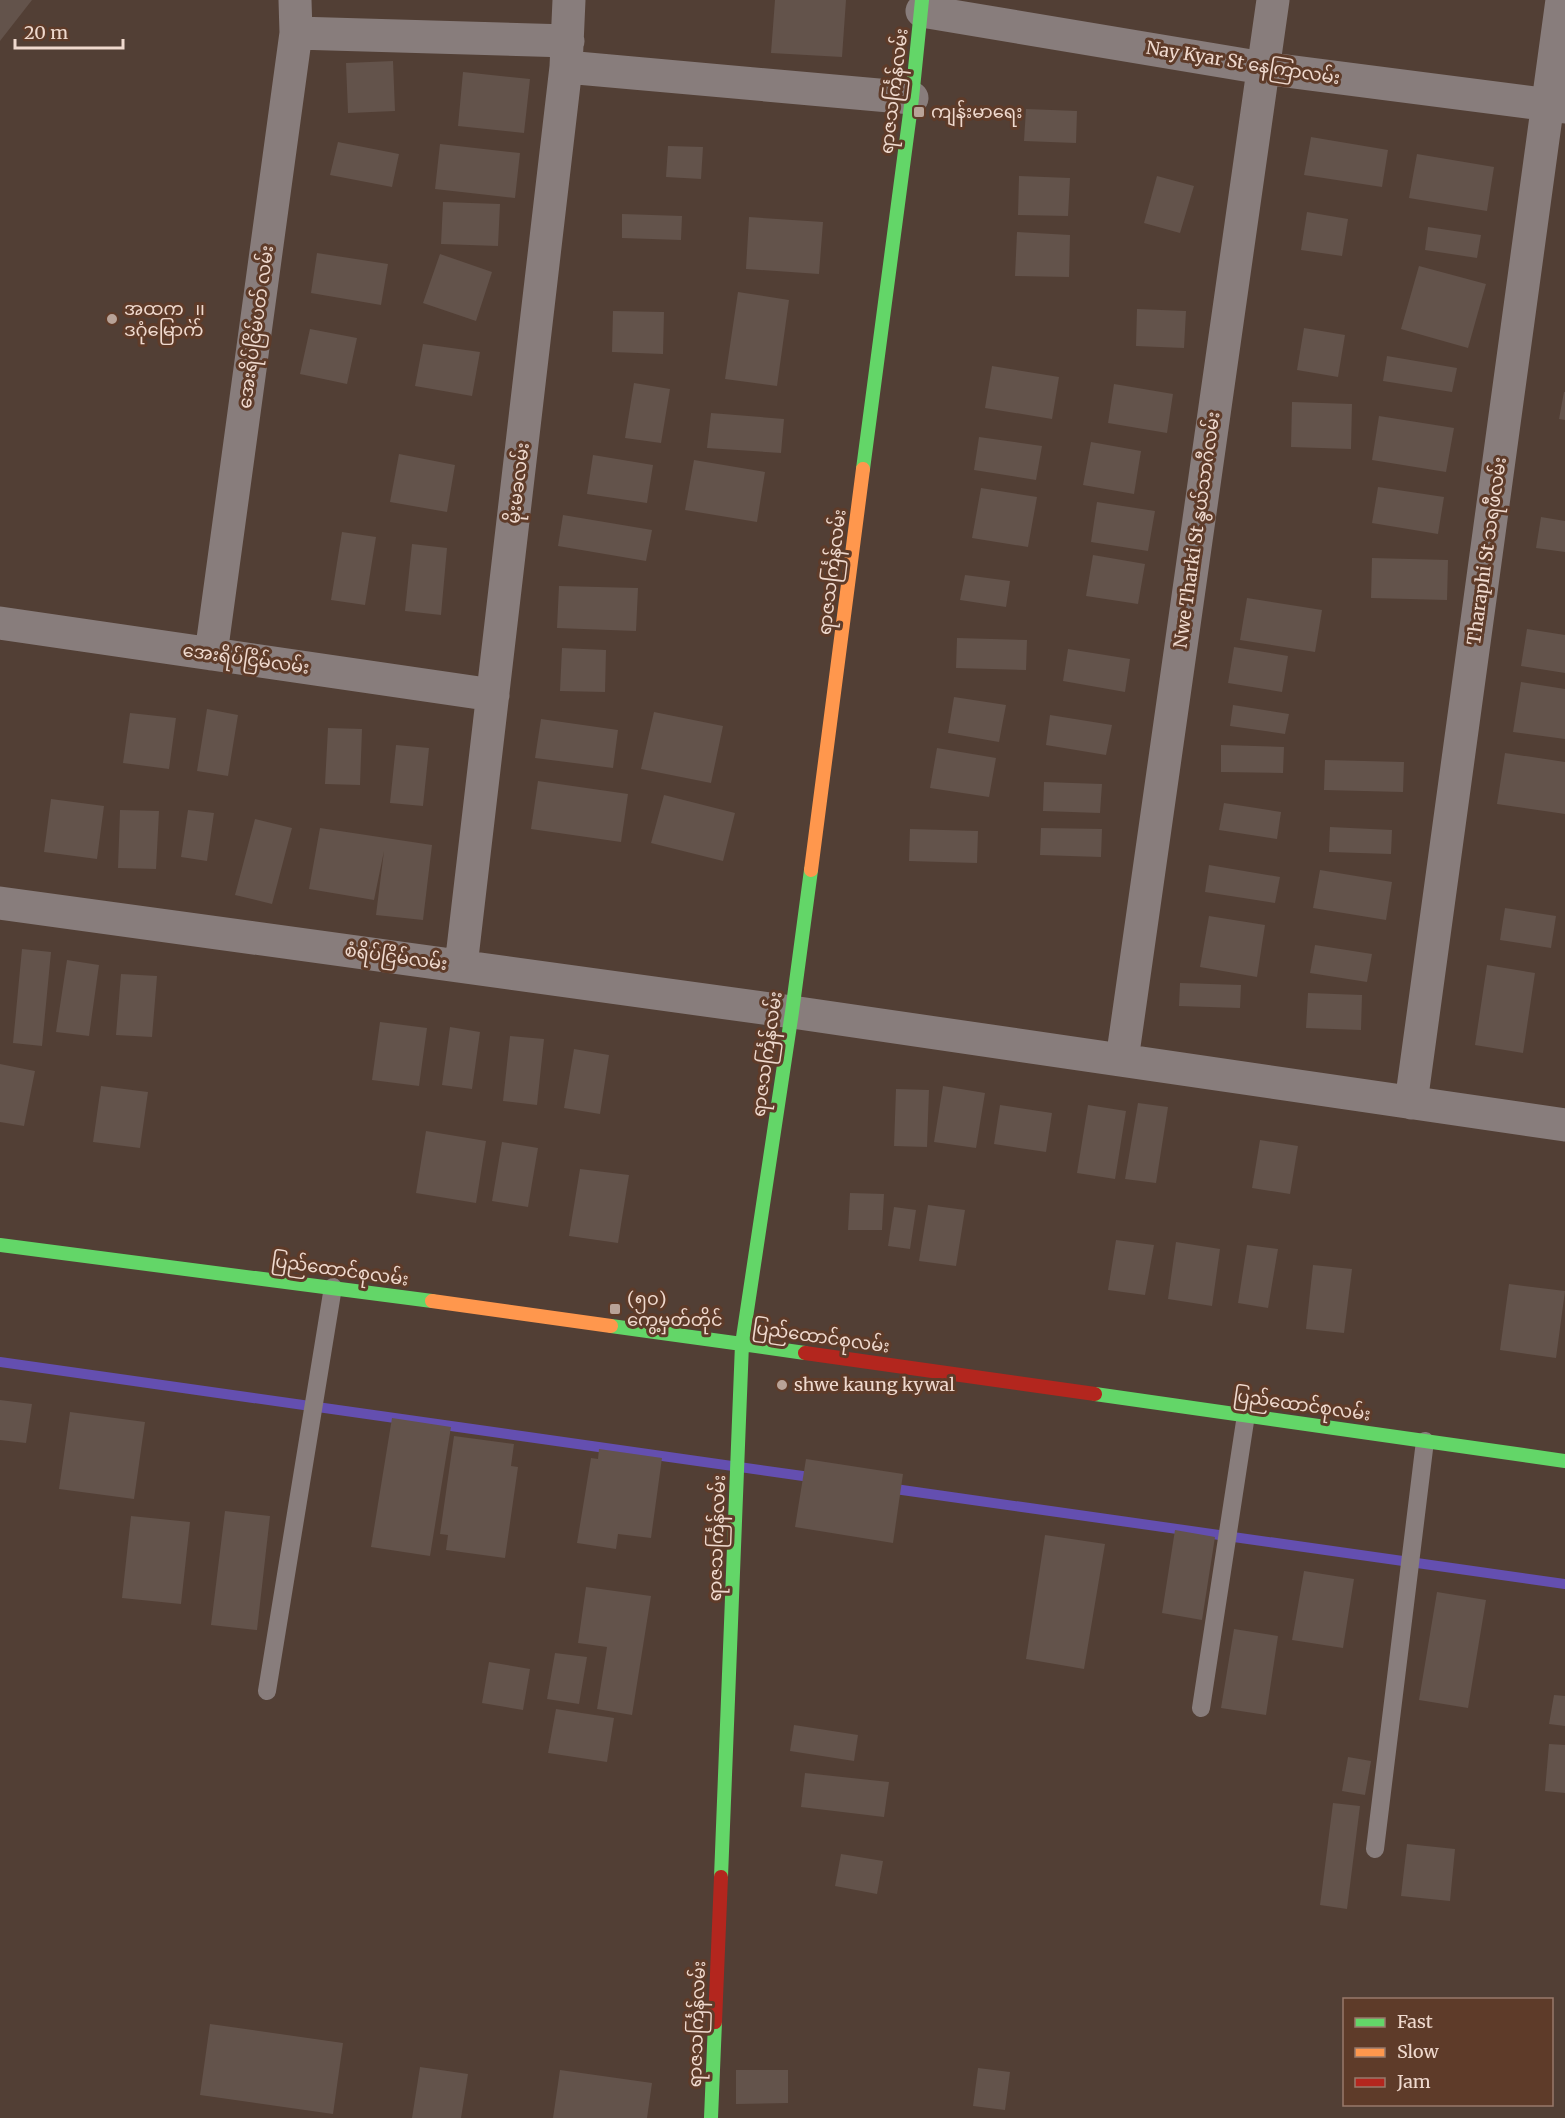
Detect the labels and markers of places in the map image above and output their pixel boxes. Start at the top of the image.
place label: ကျန်းမာရေး [931,99,1022,127]
marker: ကျန်းမာရေး [912,105,926,119]
place label: အထက ၂၊ ဒဂုံမြောက် [124,297,205,345]
marker: အထက ၂၊ ဒဂုံမြောက် [105,312,119,326]
place label: (၅၀) ကွေ့မှတ်တိုင် [627,1287,723,1335]
marker: (၅၀) ကွေ့မှတ်တိုင် [608,1302,622,1316]
place label: shwe kaung kywal [794,1373,955,1396]
marker: shwe kaung kywal [775,1378,789,1392]

